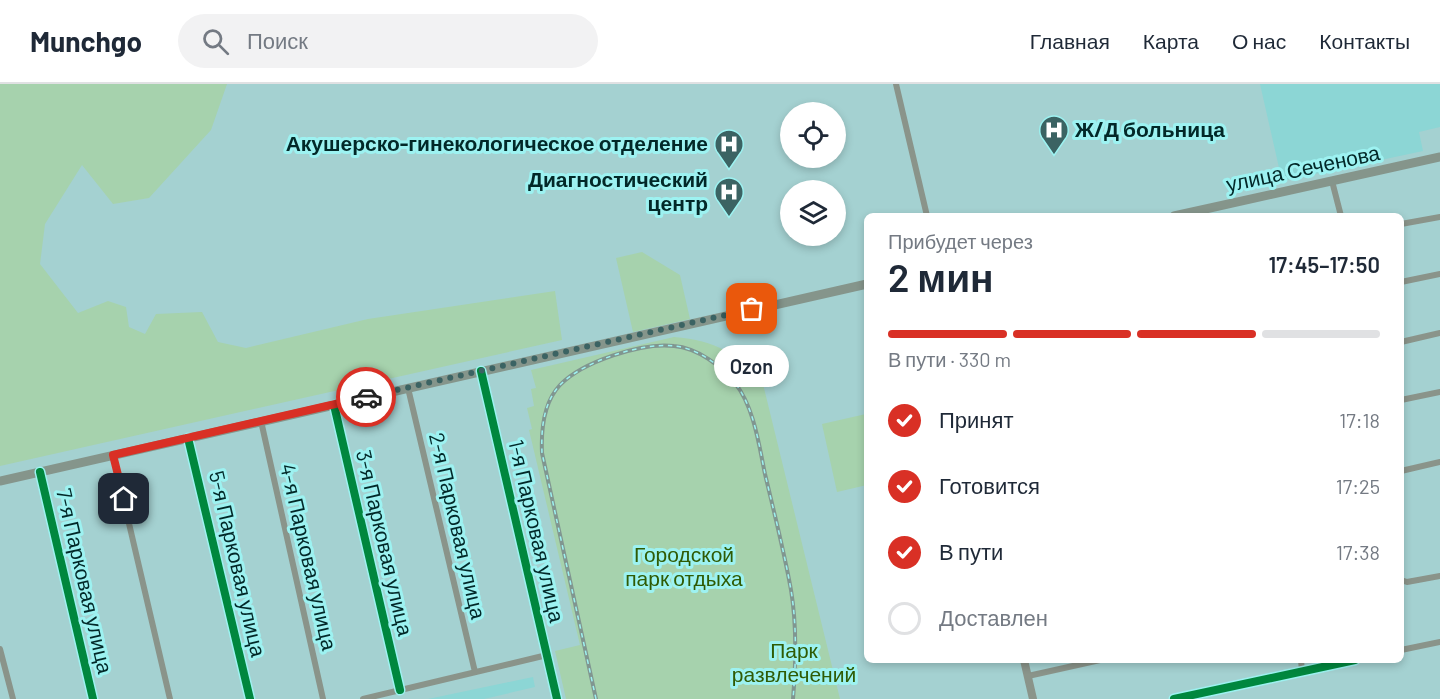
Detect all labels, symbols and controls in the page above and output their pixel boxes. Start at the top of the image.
search box [178,14,598,68]
text: Munchgo [30,24,142,58]
icon: search [199,25,232,58]
text: Поиск [247,27,308,53]
text: Главная [1030,28,1110,53]
text: Карта [1143,28,1199,53]
text: О нас [1232,28,1286,53]
text: Контакты [1319,28,1410,53]
map controls [780,102,846,246]
button: locate [780,102,846,168]
hospital icon: Ж/Д больница [1038,114,1070,156]
place label: Ж/Д больница [1074,116,1225,141]
hospital icon: Акушерско-гинекологическое отделение [713,128,745,170]
place label: Акушерско-гинекологическое отделение [286,130,708,155]
street label: улица Сеченова [1224,139,1382,196]
place label: Диагностический центр [528,166,708,215]
hospital icon: Диагностический центр [713,176,745,218]
button: layers [780,180,846,246]
text: Прибудет через [888,229,1033,253]
text: 17:45–17:50 [1268,251,1380,277]
text: 2 мин [888,253,994,300]
pin [726,283,777,334]
icon: bag [735,292,768,325]
callout: Ozon [714,345,789,387]
text: В пути · 330 m [888,347,1011,371]
text: Ozon [730,354,773,378]
courier [336,367,396,427]
icon: car [350,381,383,414]
icon: check [888,404,921,437]
text: Принят [939,406,1013,432]
text: 17:18 [1339,408,1380,432]
street label: 2-я Парковая улица [425,430,492,622]
street label: 1-я Парковая улица [504,437,571,625]
street label: 3-я Парковая улица [352,447,419,638]
street label: 4-я Парковая улица [276,461,343,653]
street label: 5-я Парковая улица [205,468,272,659]
icon: check [888,470,921,503]
text: Готовится [939,472,1040,498]
pin [98,473,149,524]
text: 17:25 [1336,474,1380,498]
icon: home [107,482,140,515]
street label: 7-я Парковая улица [52,486,119,676]
icon: check [888,536,921,569]
text: В пути [939,538,1003,564]
text: 17:38 [1336,540,1380,564]
park label: Городской парк отдыха [625,541,743,590]
text: Доставлен [939,604,1048,630]
park label: Парк развлечений [732,637,856,686]

